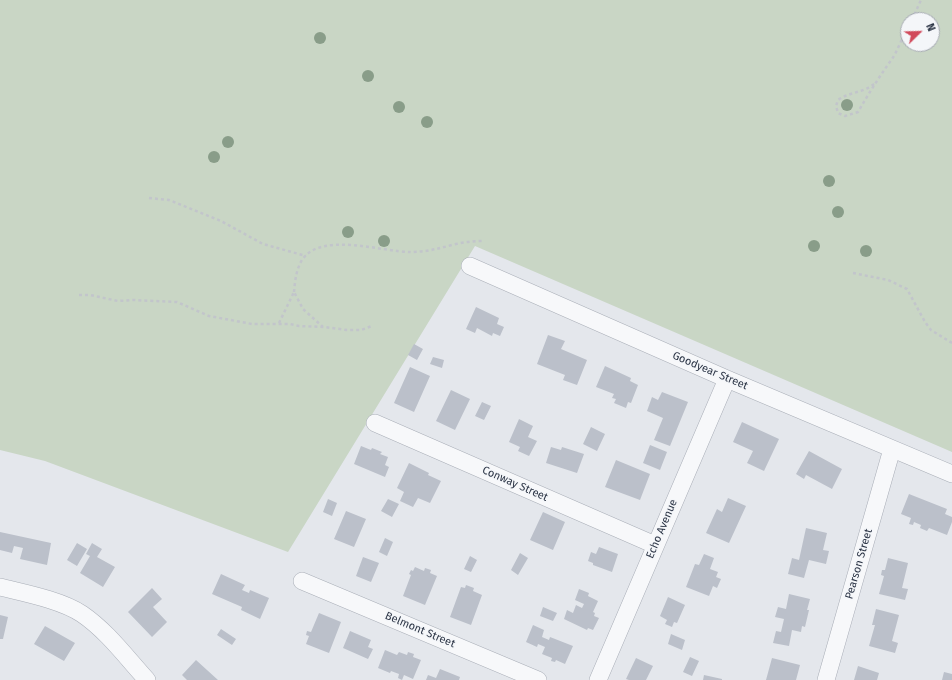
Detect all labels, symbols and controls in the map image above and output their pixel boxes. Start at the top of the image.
north arrow [900,12,940,52]
text: N [923,22,938,33]
street label: Goodyear Street [670,349,750,393]
street label: Conway Street [480,464,550,504]
street label: Echo Avenue [644,497,680,561]
street label: Pearson Street [843,527,875,601]
street label: Belmont Street [383,609,457,651]

